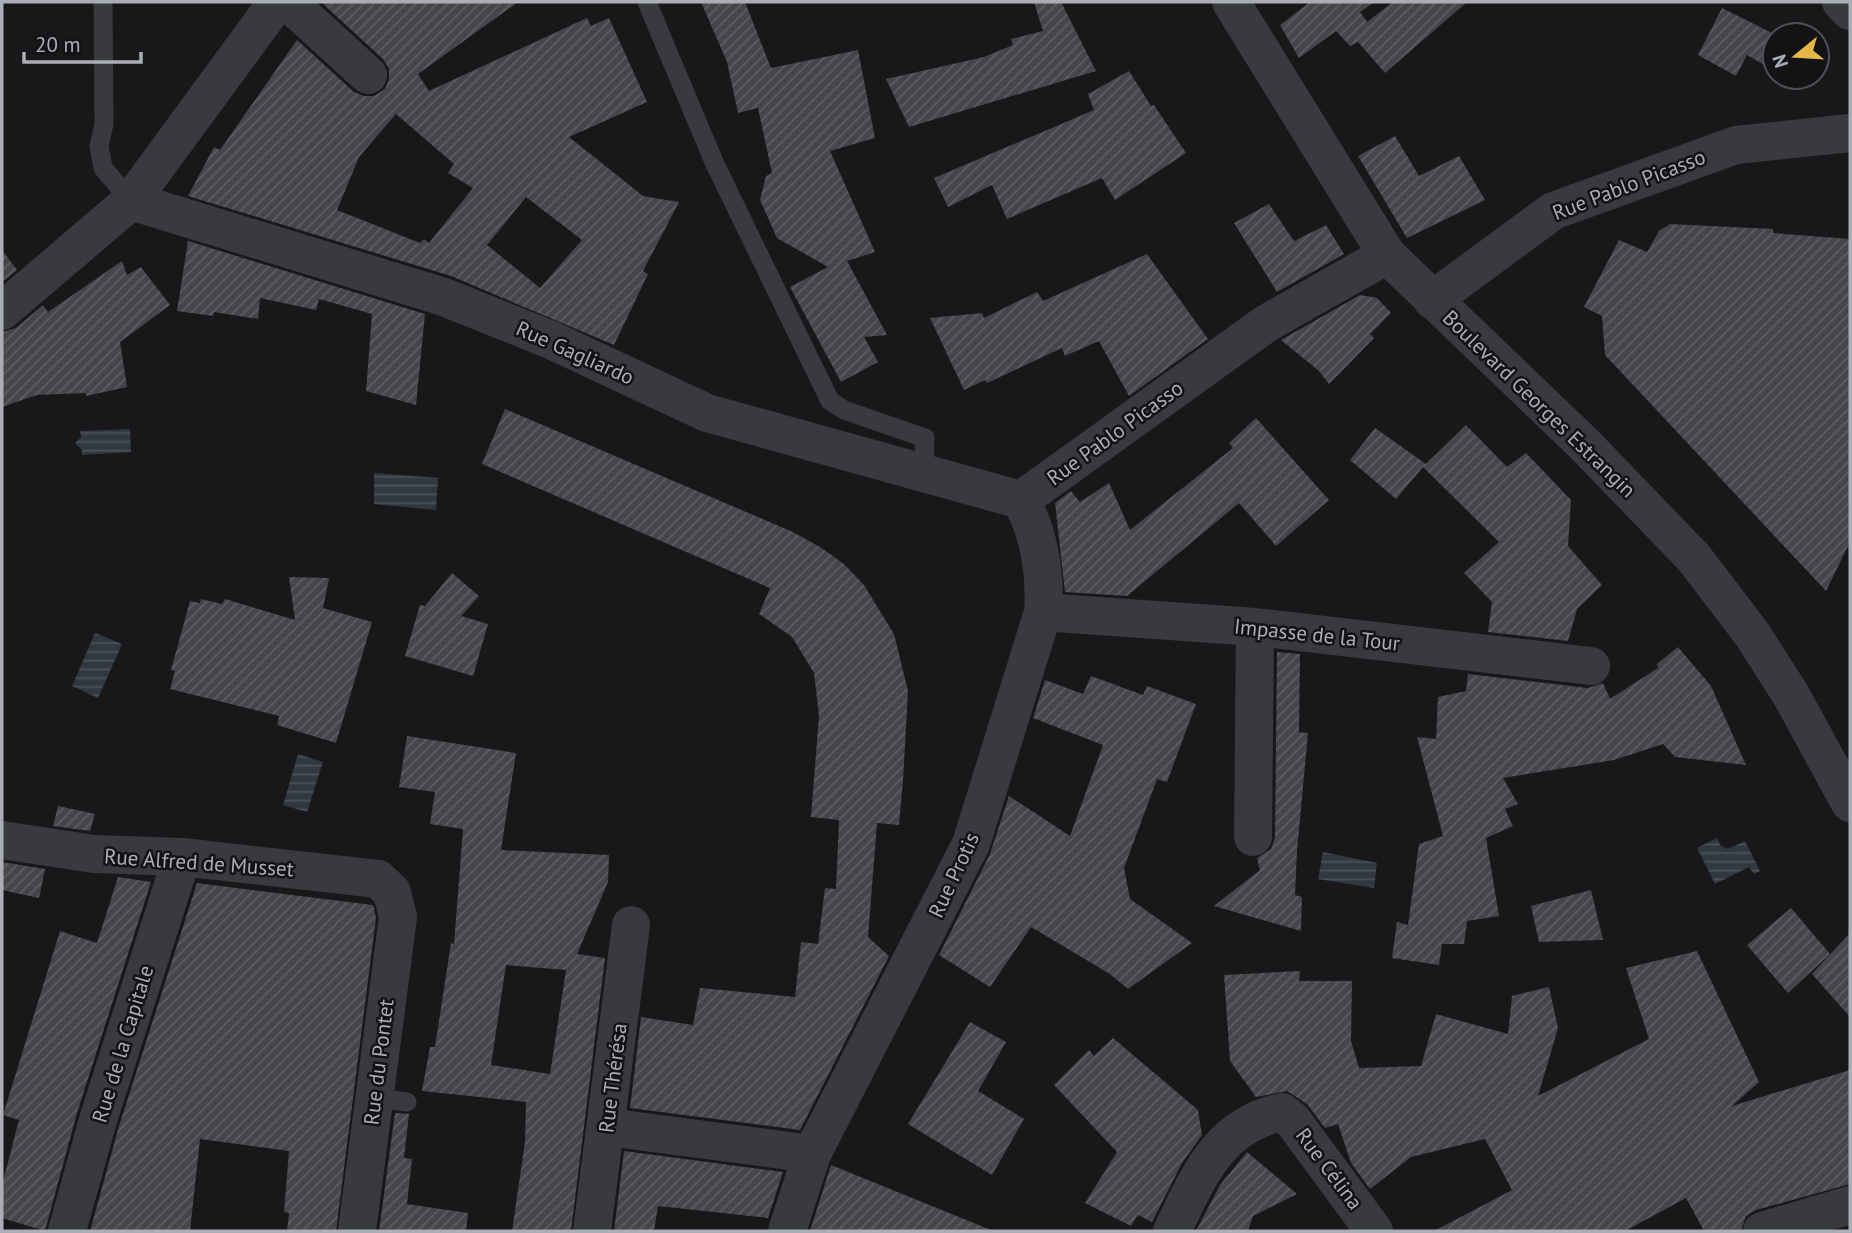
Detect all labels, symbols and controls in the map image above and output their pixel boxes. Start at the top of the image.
scale bar [24,21,142,65]
north arrow [1761,21,1831,91]
text: 20 m [35,31,81,58]
text: N [1766,52,1793,71]
street label: Rue Pablo Picasso [1548,143,1709,226]
street label: Boulevard Georges Estrangin [1437,304,1642,503]
street label: Rue Gagliardo [512,315,638,391]
street label: Rue Pablo Picasso [1041,374,1188,491]
street label: Impasse de la Tour [1233,612,1401,657]
street label: Rue Protis [922,828,985,922]
street label: Rue Alfred de Musset [103,842,295,883]
street label: Rue de la Capitale [86,962,159,1126]
street label: Rue du Pontet [357,998,400,1126]
street label: Rue Thérésa [592,1022,633,1134]
street label: Rue Célina [1290,1122,1369,1215]

